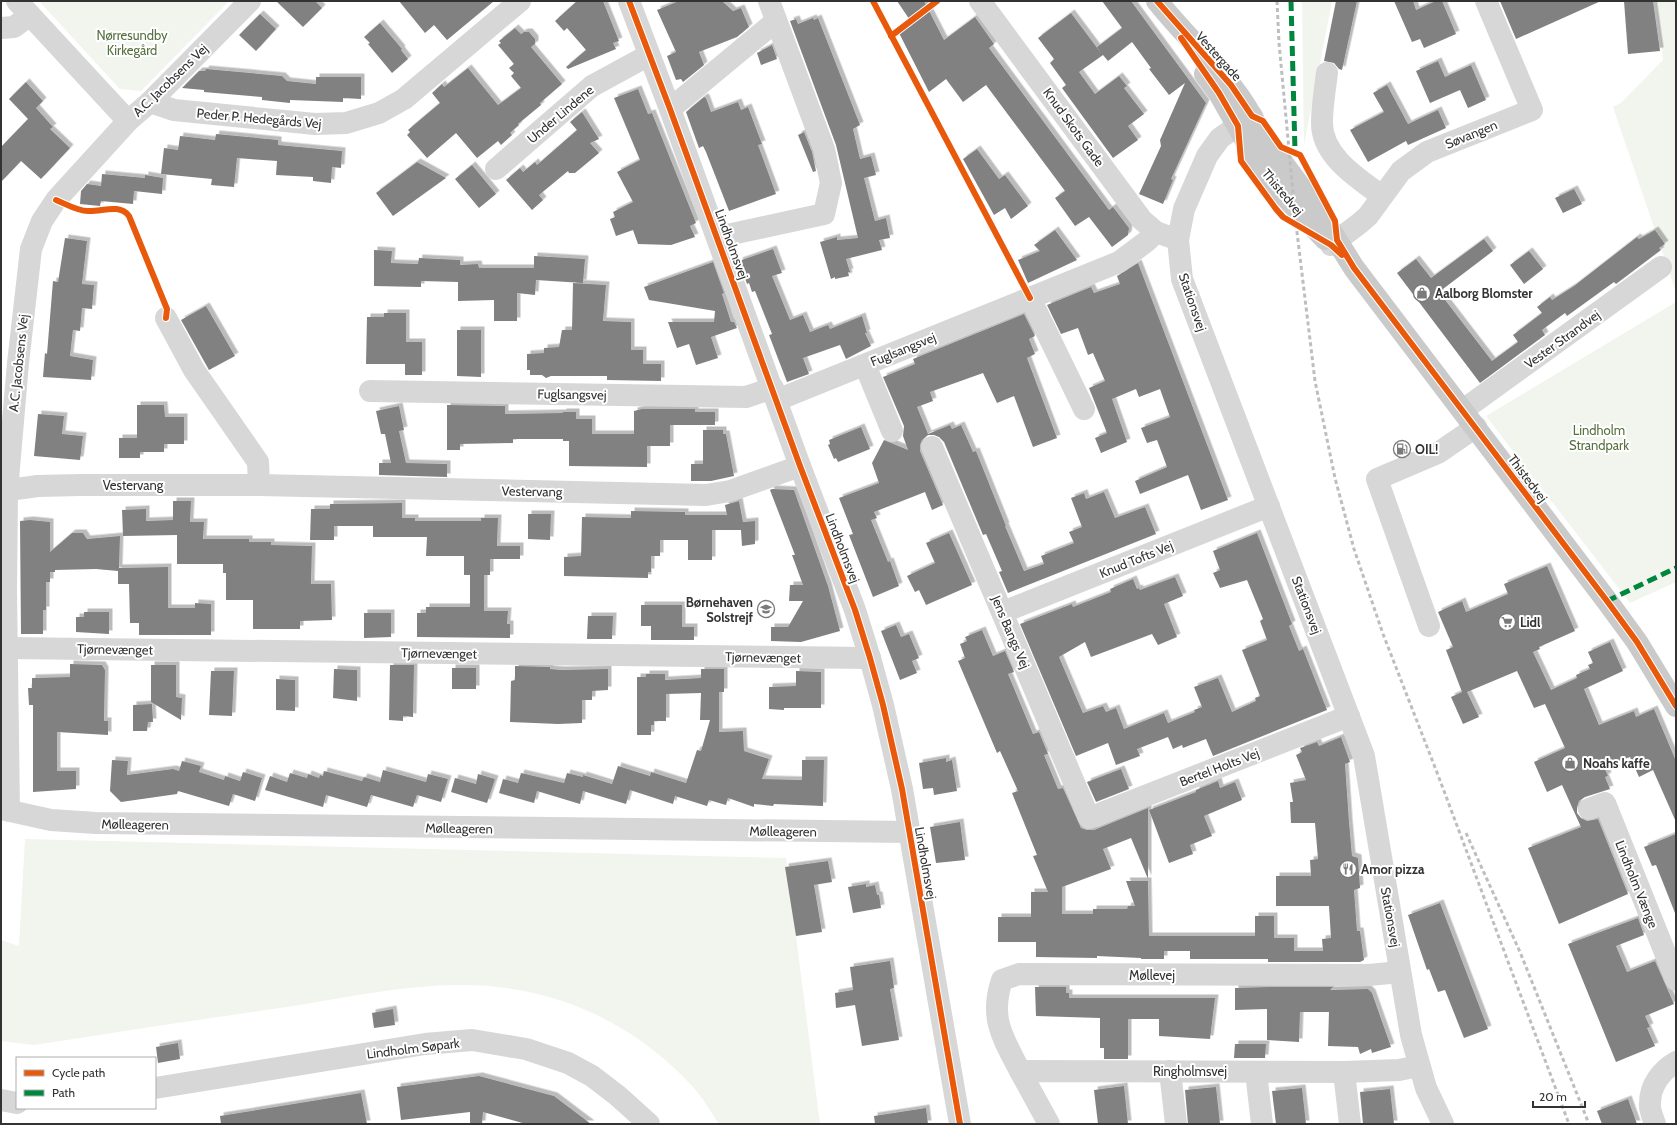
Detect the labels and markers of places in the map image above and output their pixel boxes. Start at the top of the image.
shop icon: Aalborg Blomster [1412,283,1432,303]
place label: Aalborg Blomster [1435,285,1533,301]
fuel station icon: OIL! [1392,439,1412,459]
place label: OIL! [1415,441,1438,457]
place label: Børnehaven Solstrejf [686,594,754,625]
school or university icon: Børnehaven Solstrejf [756,599,776,619]
supermarket icon: Lidl [1497,612,1517,632]
place label: Lidl [1520,614,1541,630]
shop icon: Noahs kaffe [1560,753,1580,773]
place label: Noahs kaffe [1583,755,1650,771]
restaurant icon: Amor pizza [1338,859,1358,879]
place label: Amor pizza [1361,861,1425,877]

